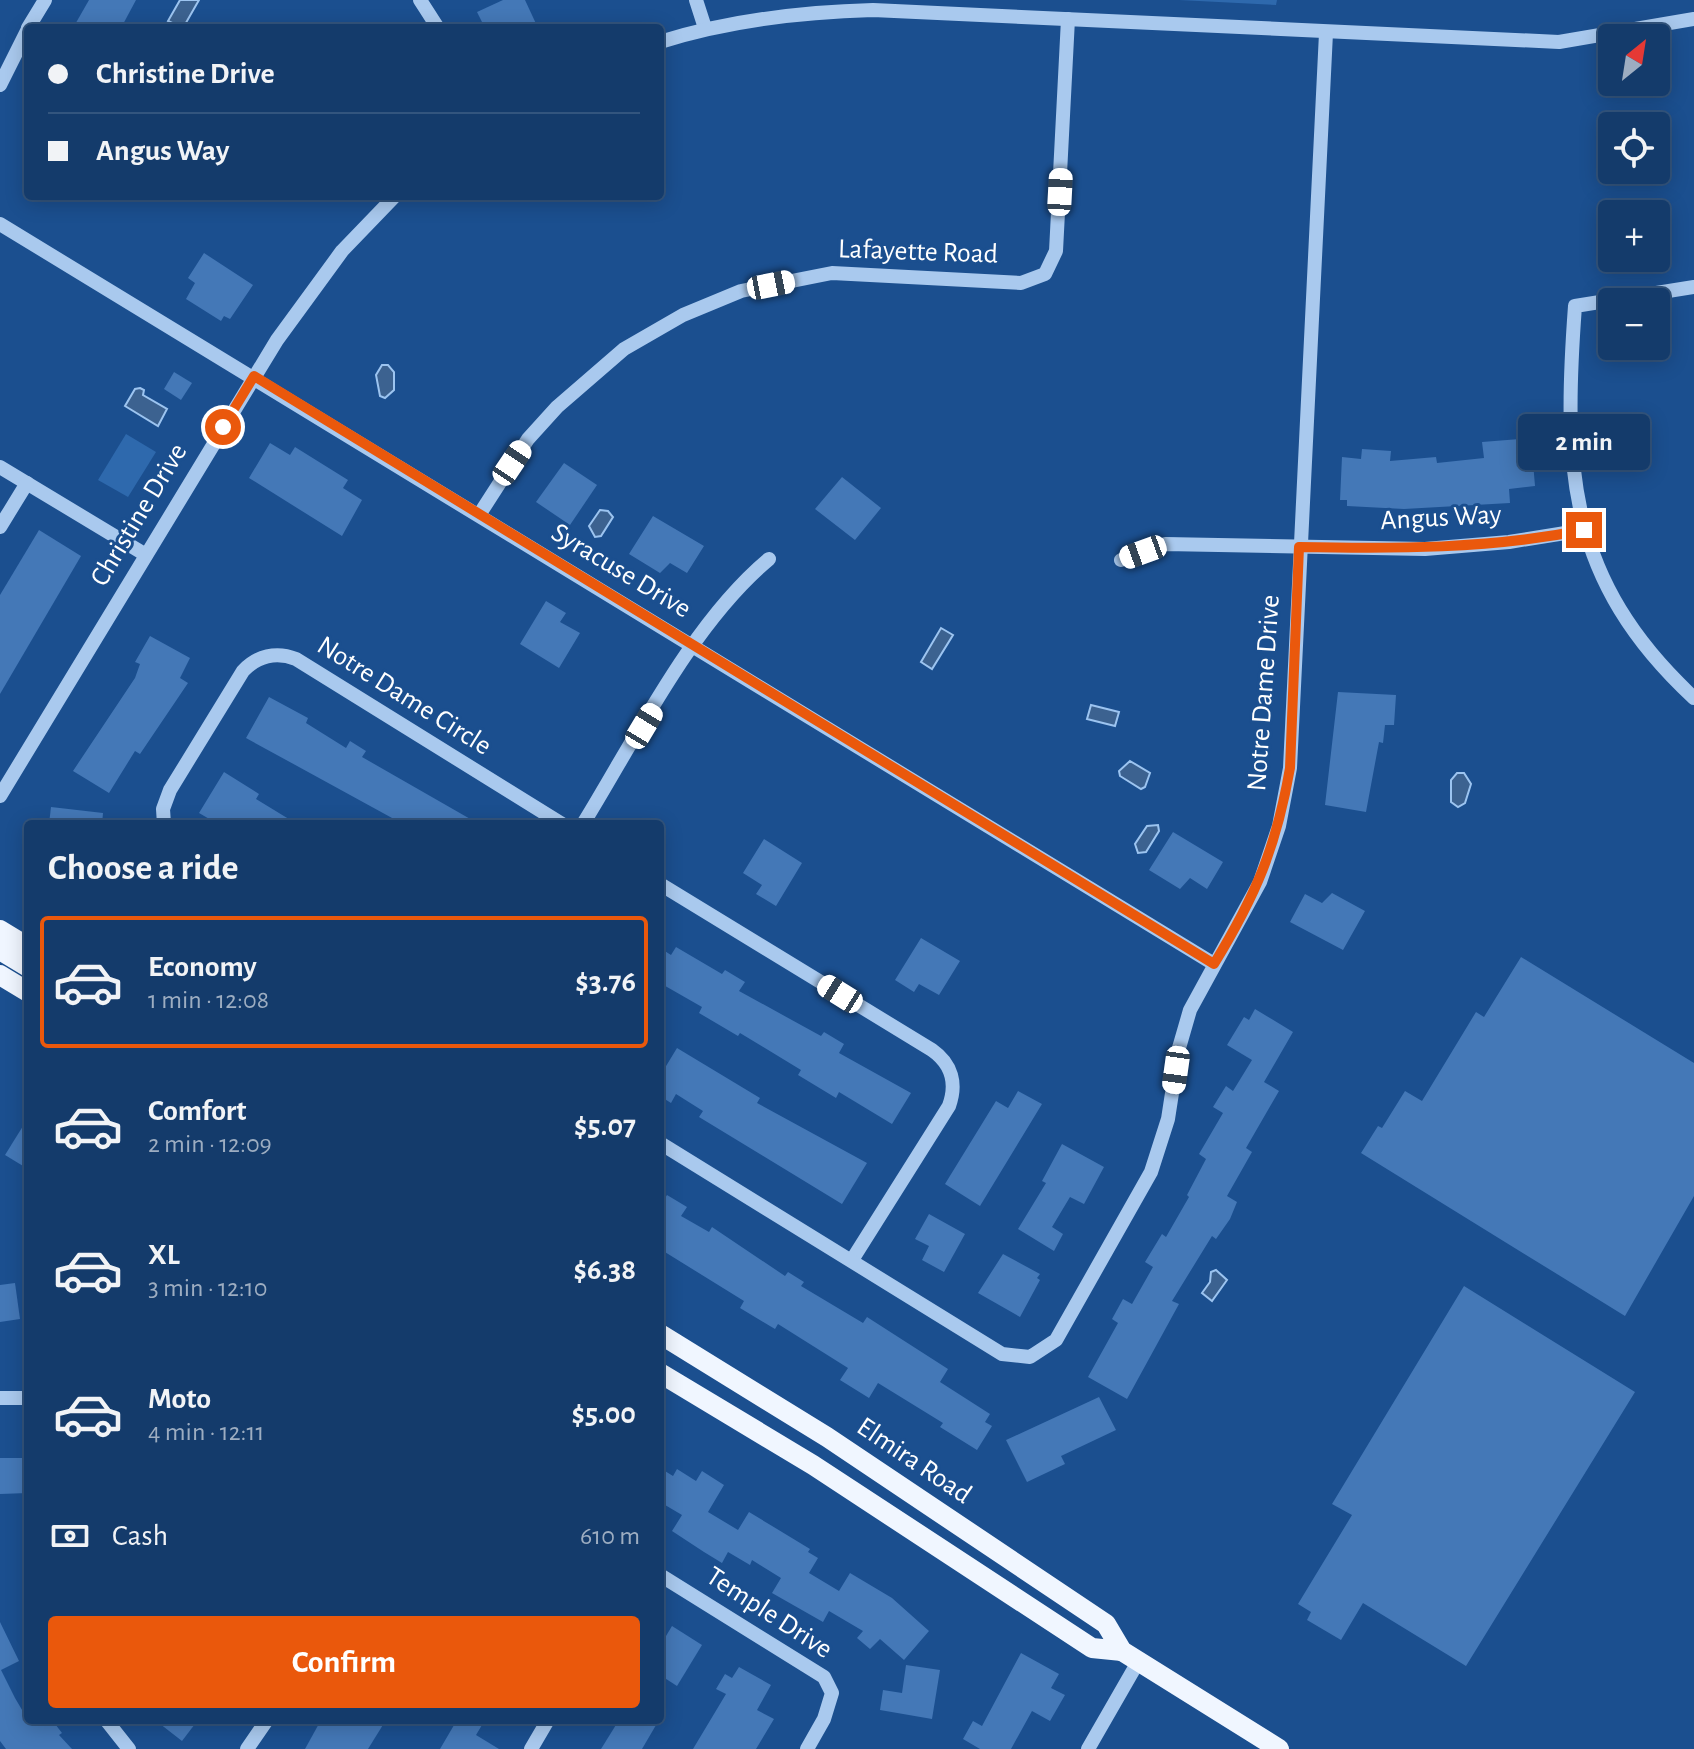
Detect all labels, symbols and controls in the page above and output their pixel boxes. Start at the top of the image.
north arrow [1598,24,1670,96]
map controls [1598,24,1670,360]
text: Christine Drive [96,59,275,89]
button: locate [1598,112,1670,184]
text: Angus Way [96,136,229,166]
car [1047,167,1073,217]
button: + [1598,200,1670,272]
street label: Lafayette Road [837,235,999,269]
car [745,269,797,301]
button: − [1598,288,1670,360]
route start [205,409,241,445]
callout: 2 min [1518,414,1650,470]
text: 2 min [1555,429,1613,455]
car [489,436,535,490]
street label: Christine Drive [86,439,192,591]
street label: Angus Way [1380,501,1502,535]
route end [1566,512,1602,548]
street label: Syracuse Drive [546,518,696,624]
car [1116,533,1170,571]
street label: Notre Dame Drive [1243,594,1285,792]
street label: Notre Dame Circle [312,631,496,761]
car [621,699,667,753]
text: Choose a ride [48,850,238,886]
icon: car [52,946,124,1018]
text: Economy [148,952,257,982]
text: $3.76 [575,967,636,997]
car [813,971,867,1017]
text: 1 min · 12:08 [148,987,269,1013]
car [1161,1045,1191,1095]
icon: car [52,1090,124,1162]
text: Comfort [148,1096,247,1126]
text: $5.07 [574,1111,636,1141]
text: 2 min · 12:09 [148,1131,272,1157]
icon: car [52,1234,124,1306]
text: XL [148,1240,180,1270]
text: $6.38 [573,1255,636,1285]
text: 3 min · 12:10 [148,1275,267,1301]
icon: car [52,1378,124,1450]
text: Moto [148,1384,211,1414]
text: $5.00 [571,1399,636,1429]
street label: Elmira Road [852,1413,976,1509]
text: 4 min · 12:11 [148,1419,264,1445]
icon: cash [48,1514,92,1558]
text: Cash [112,1521,168,1551]
text: 610 m [580,1523,640,1549]
street label: Temple Drive [701,1562,837,1664]
button: Confirm [48,1616,640,1708]

